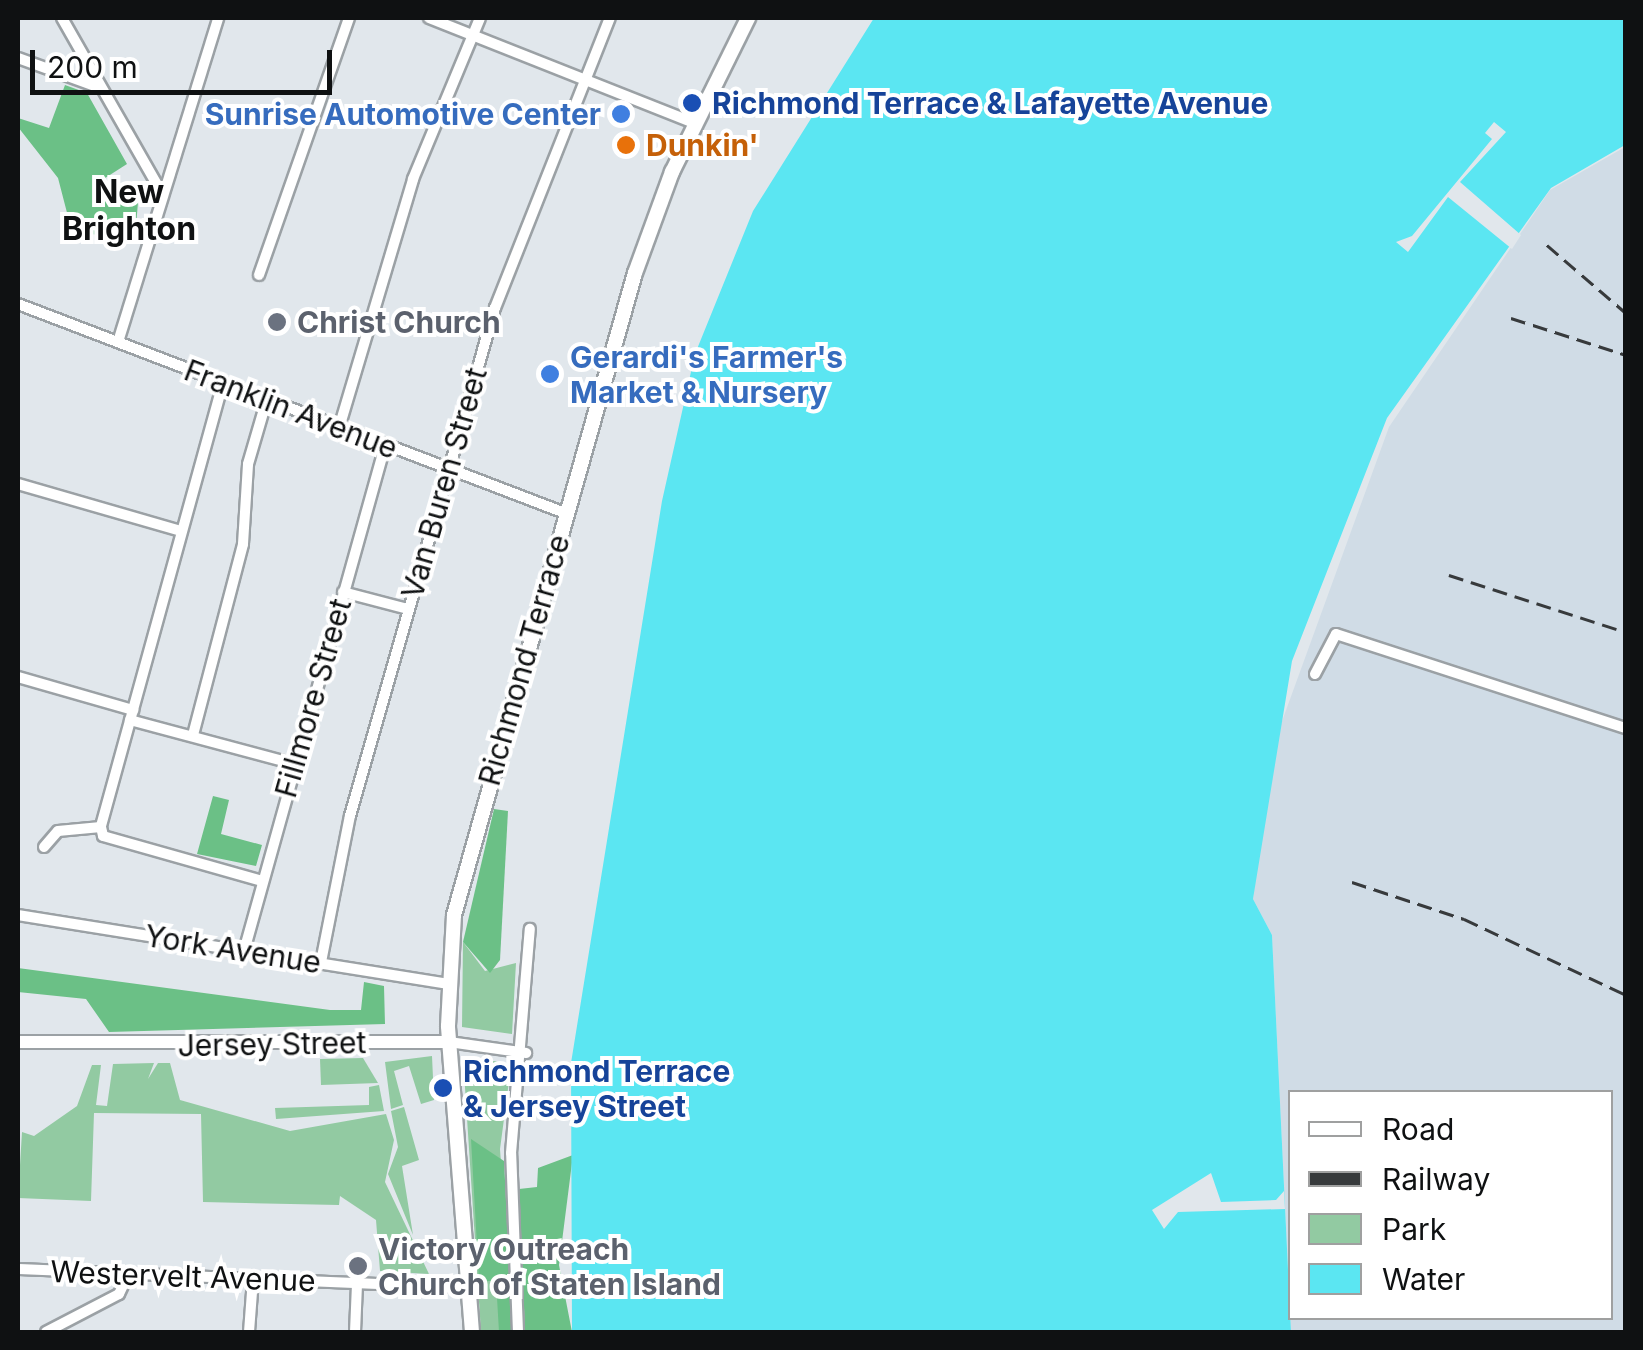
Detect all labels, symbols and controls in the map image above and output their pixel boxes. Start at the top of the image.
scale bar [35,30,338,92]
text: 200 m [47,49,138,85]
place label: Richmond Terrace & Lafayette Avenue [712,85,1268,121]
marker: Richmond Terrace & Lafayette Avenue [681,92,703,114]
place label: Sunrise Automotive Center [205,96,601,132]
marker: Sunrise Automotive Center [610,103,632,125]
place label: Dunkin' [646,127,759,163]
marker: Dunkin' [615,134,637,156]
district label: New Brighton [62,174,196,249]
place label: Christ Church [297,304,501,340]
marker: Christ Church [266,311,288,333]
place label: Gerardi's Farmer's Market & Nursery [570,339,843,410]
street label: Franklin Avenue [179,352,403,466]
street label: Van Buren Street [394,363,494,603]
marker: Gerardi's Farmer's Market & Nursery [539,363,561,385]
street label: Richmond Terrace [471,530,577,790]
street label: Fillmore Street [267,594,359,802]
street label: York Avenue [142,917,324,981]
street label: Jersey Street [177,1024,367,1064]
place label: Richmond Terrace & Jersey Street [463,1053,730,1124]
marker: Richmond Terrace & Jersey Street [432,1077,454,1099]
legend [1288,1090,1613,1320]
text: Road [1382,1111,1454,1147]
text: Railway [1382,1161,1490,1197]
text: Park [1382,1211,1446,1247]
place label: Victory Outreach Church of Staten Island [378,1231,721,1302]
street label: Westervelt Avenue [50,1253,316,1299]
marker: Victory Outreach Church of Staten Island [347,1255,369,1277]
text: Water [1382,1261,1465,1297]

